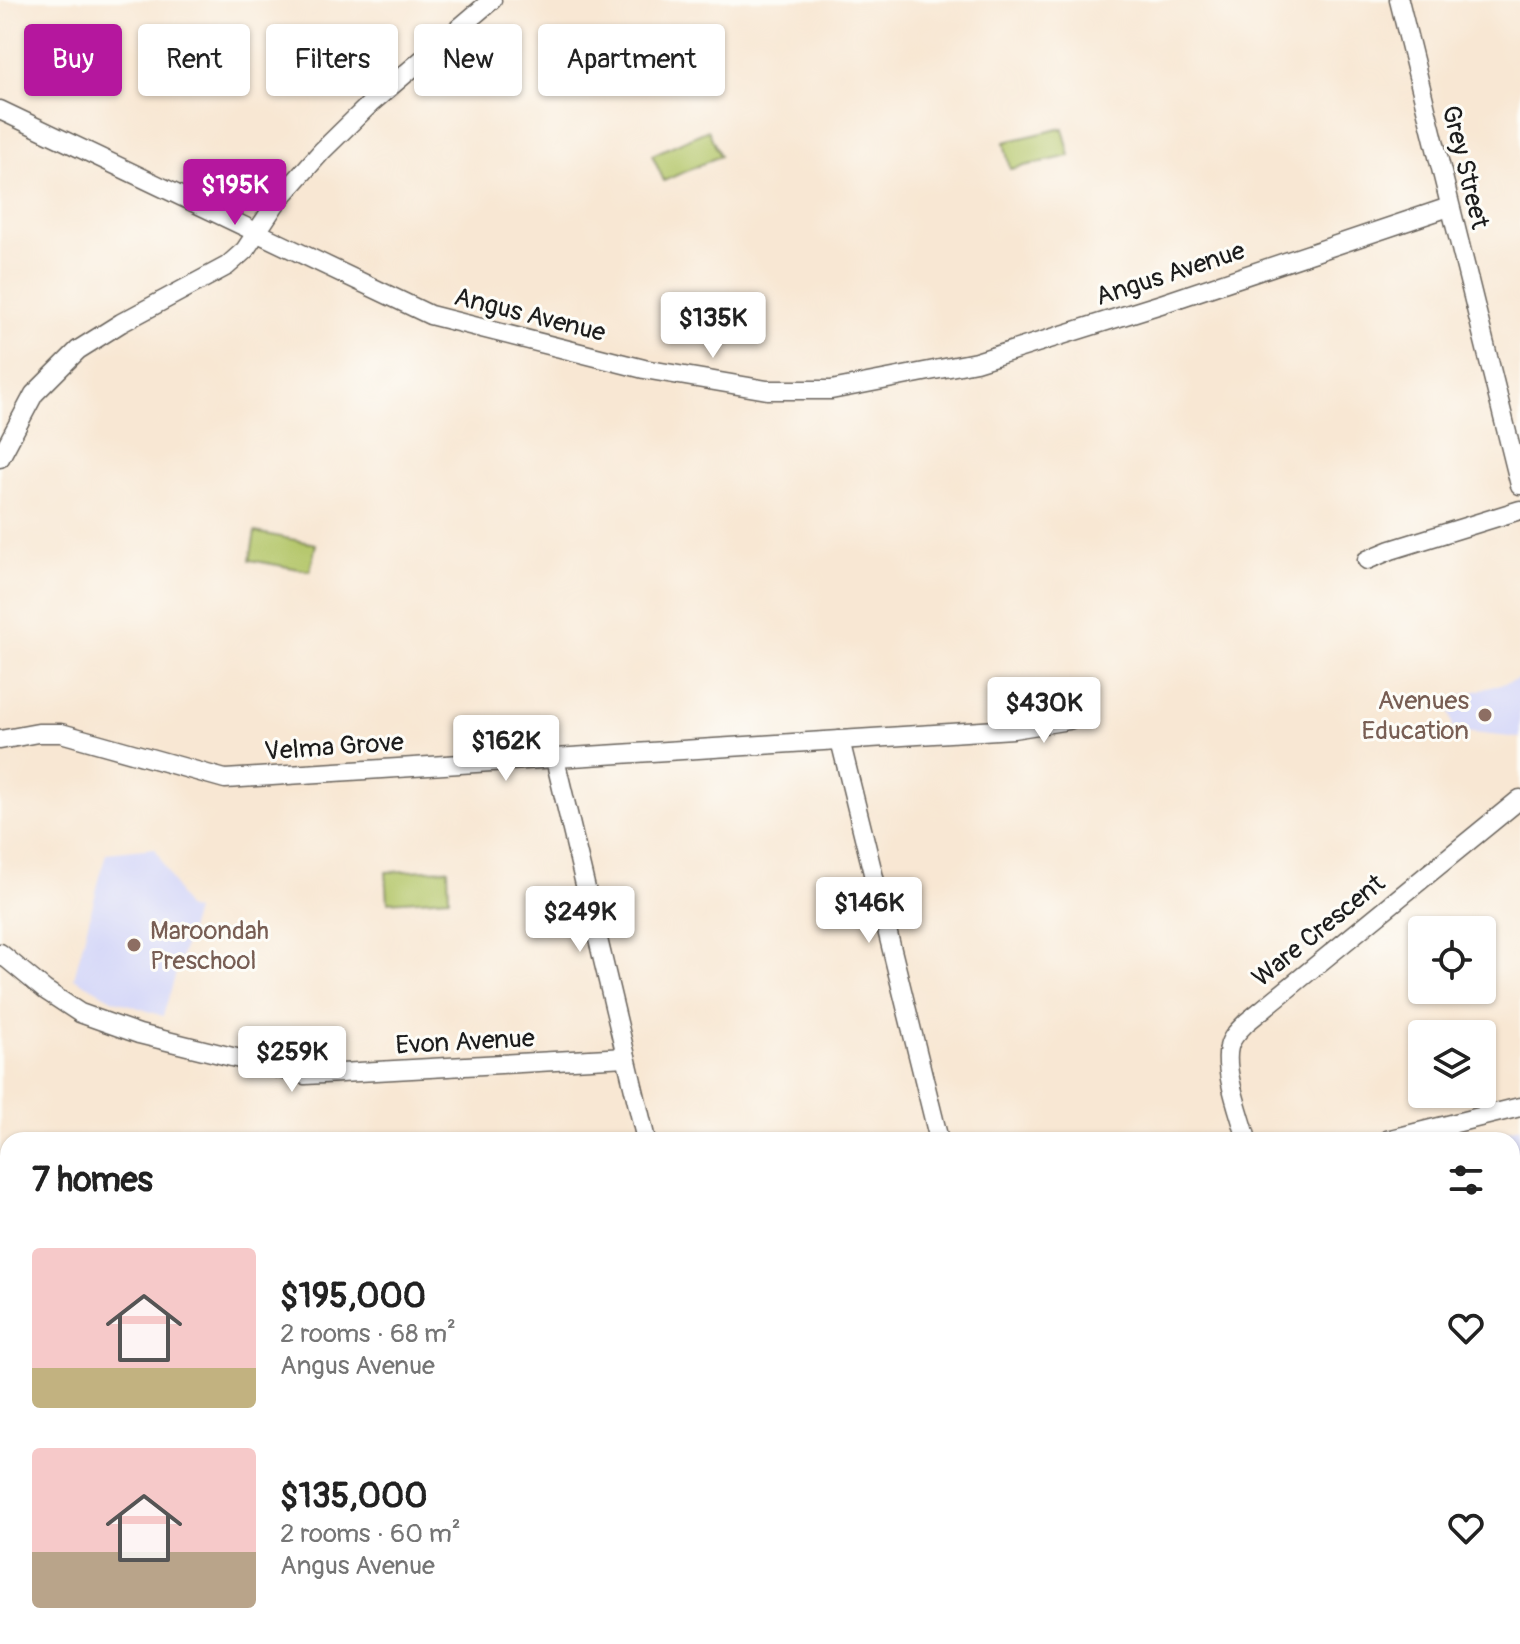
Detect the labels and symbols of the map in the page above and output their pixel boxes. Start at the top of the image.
street label: Grey Street [1434,102,1496,233]
pin: $195K [179,159,291,227]
street label: Angus Avenue [1092,235,1249,313]
street label: Angus Avenue [451,281,609,349]
pin: $135K [657,292,769,360]
pin: $430K [988,677,1100,745]
place label: Avenues Education [1362,685,1469,747]
marker: Avenues Education [1476,706,1494,724]
pin: $162K [450,715,562,783]
street label: Velma Grove [263,726,405,768]
street label: Ware Crescent [1246,867,1392,994]
pin: $146K [813,877,925,945]
pin: $249K [524,886,636,954]
place label: Maroondah Preschool [150,915,269,977]
marker: Maroondah Preschool [125,936,143,954]
street label: Evon Avenue [395,1022,536,1062]
pin: $259K [236,1026,348,1094]

